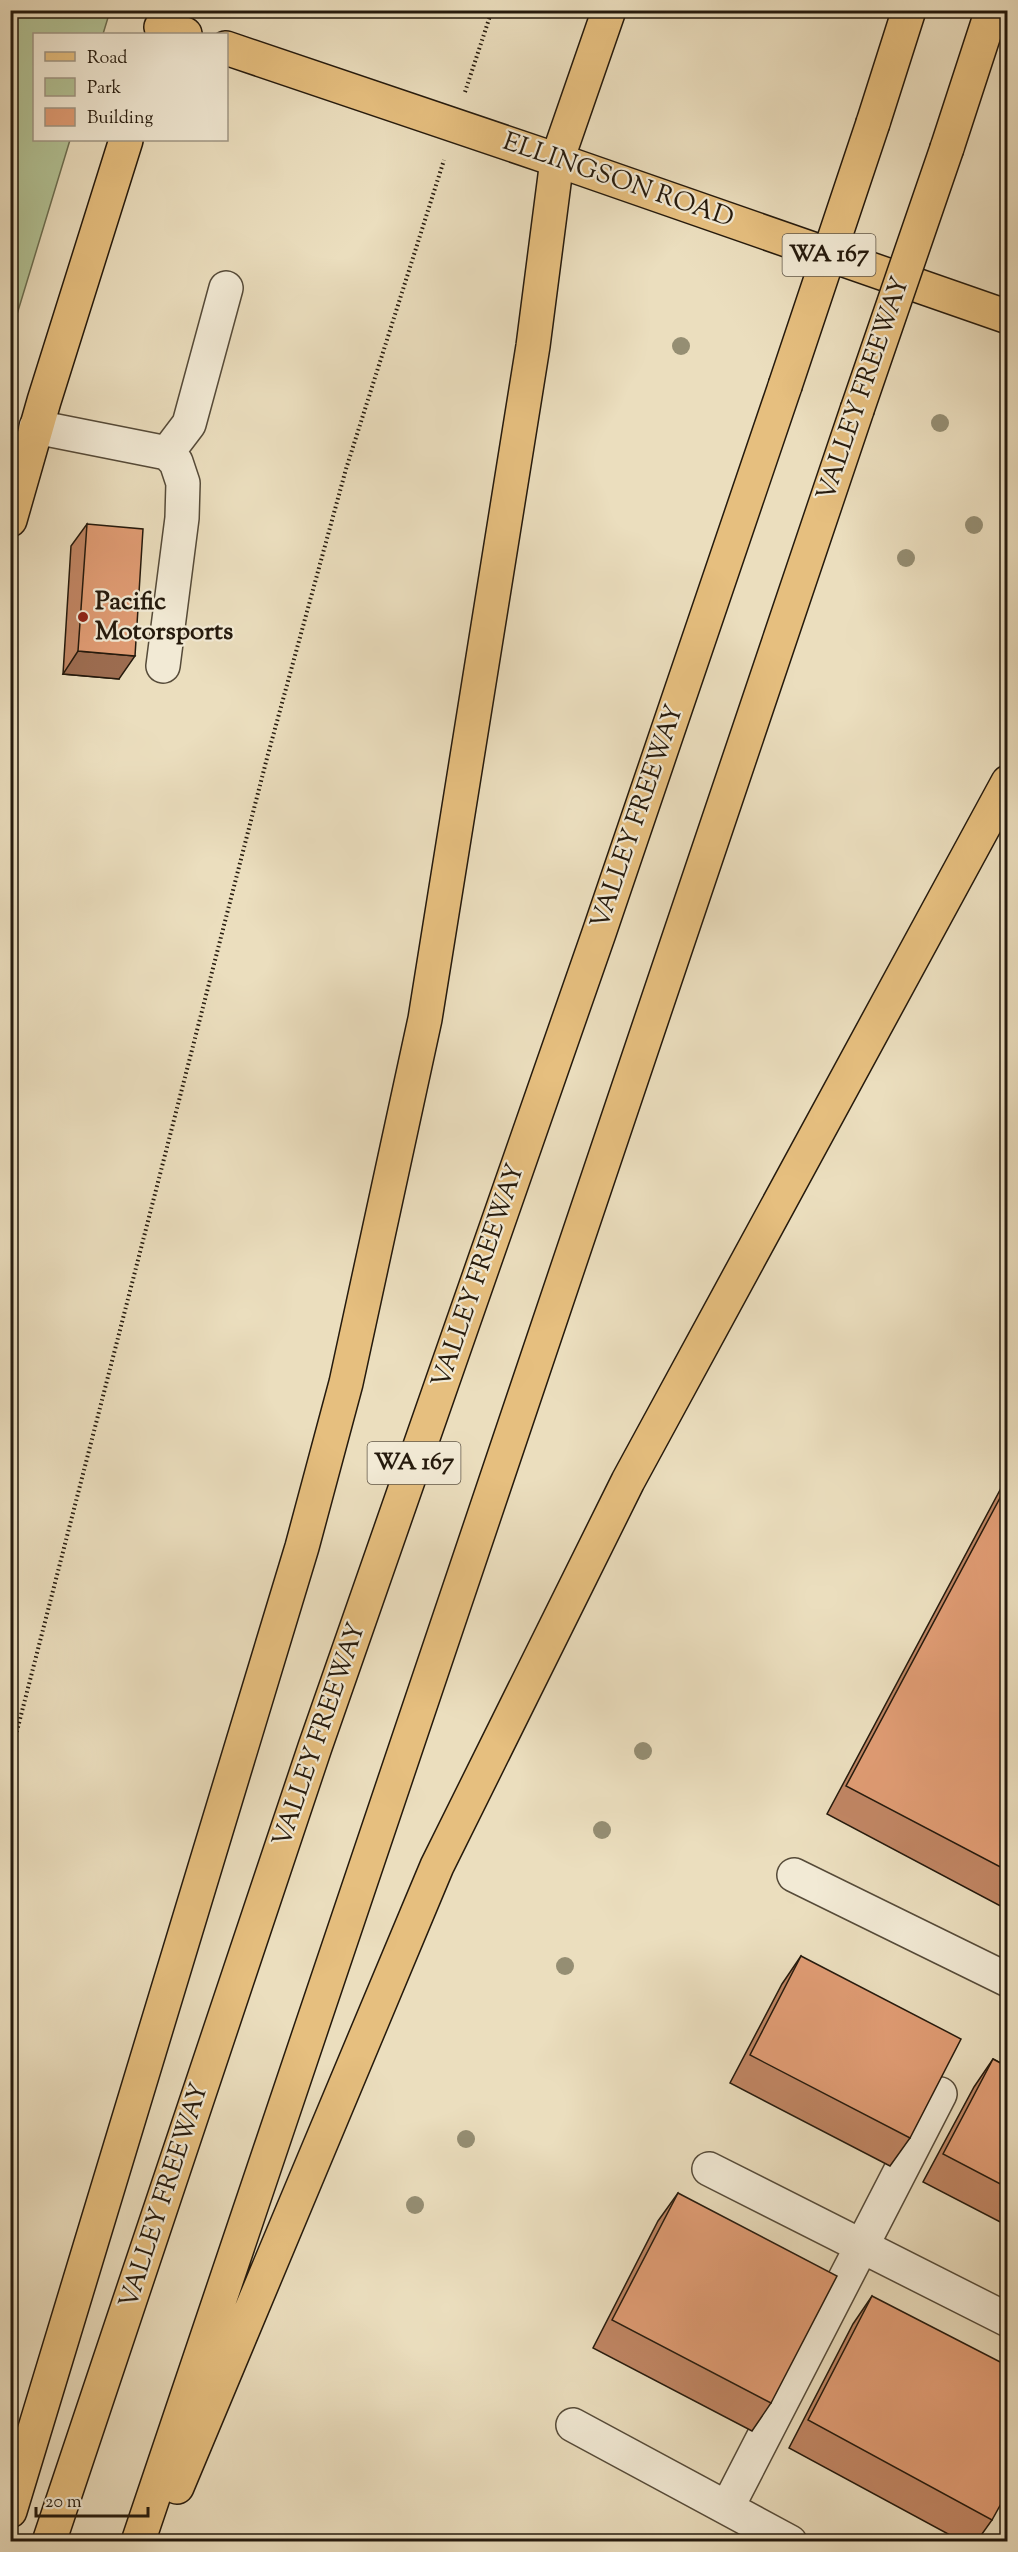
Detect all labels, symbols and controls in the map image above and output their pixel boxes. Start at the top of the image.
legend [33,33,228,141]
text: Road [87,46,127,72]
text: Park [87,76,122,102]
text: Building [87,106,153,132]
street label: ELLINGSON ROAD [498,124,738,238]
road number: WA 167 [782,234,876,276]
street label: VALLEY FREEWAY [808,272,920,506]
place label: Pacific Motorsports [95,584,233,651]
marker: Pacific Motorsports [76,610,90,624]
street label: VALLEY FREEWAY [582,700,694,934]
street label: VALLEY FREEWAY [423,1159,535,1393]
road number: WA 167 [368,1442,460,1484]
street label: VALLEY FREEWAY [264,1618,376,1852]
street label: VALLEY FREEWAY [111,2079,219,2313]
scale bar [36,2480,148,2518]
text: 20 m [45,2490,82,2516]

